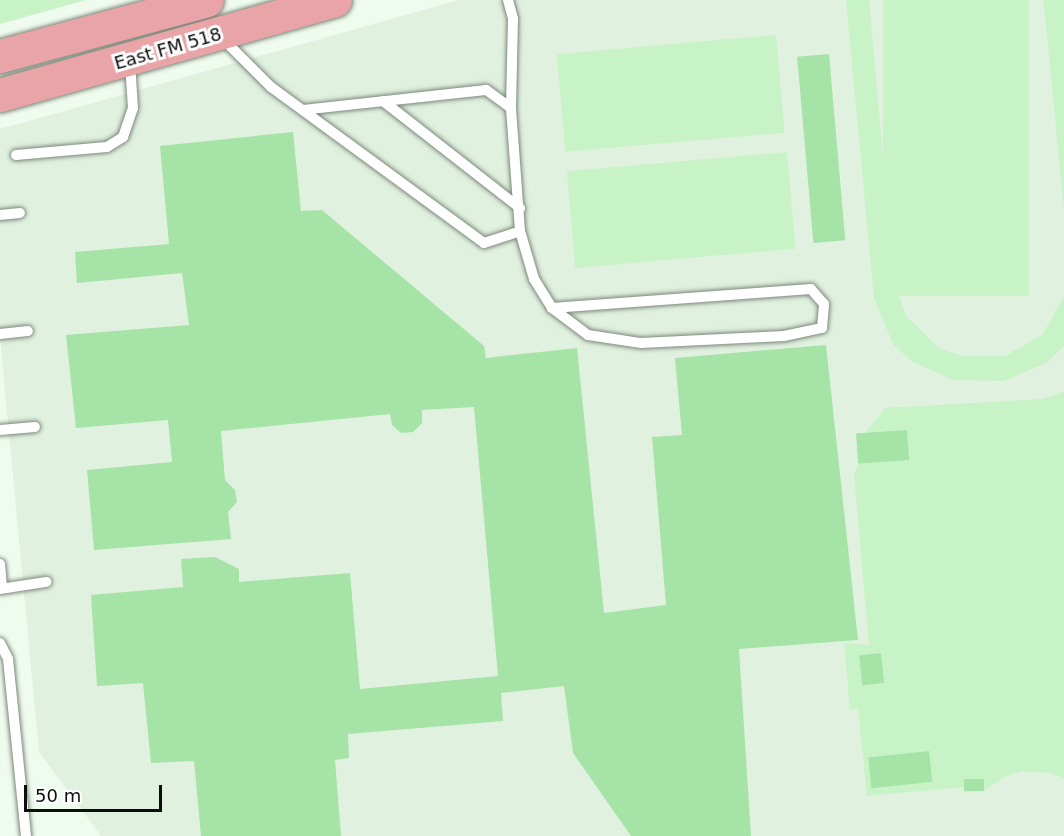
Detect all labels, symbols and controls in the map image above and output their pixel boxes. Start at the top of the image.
street label: East FM 518 [112,23,224,75]
scale bar [27,773,165,811]
text: 50 m [35,785,81,806]

